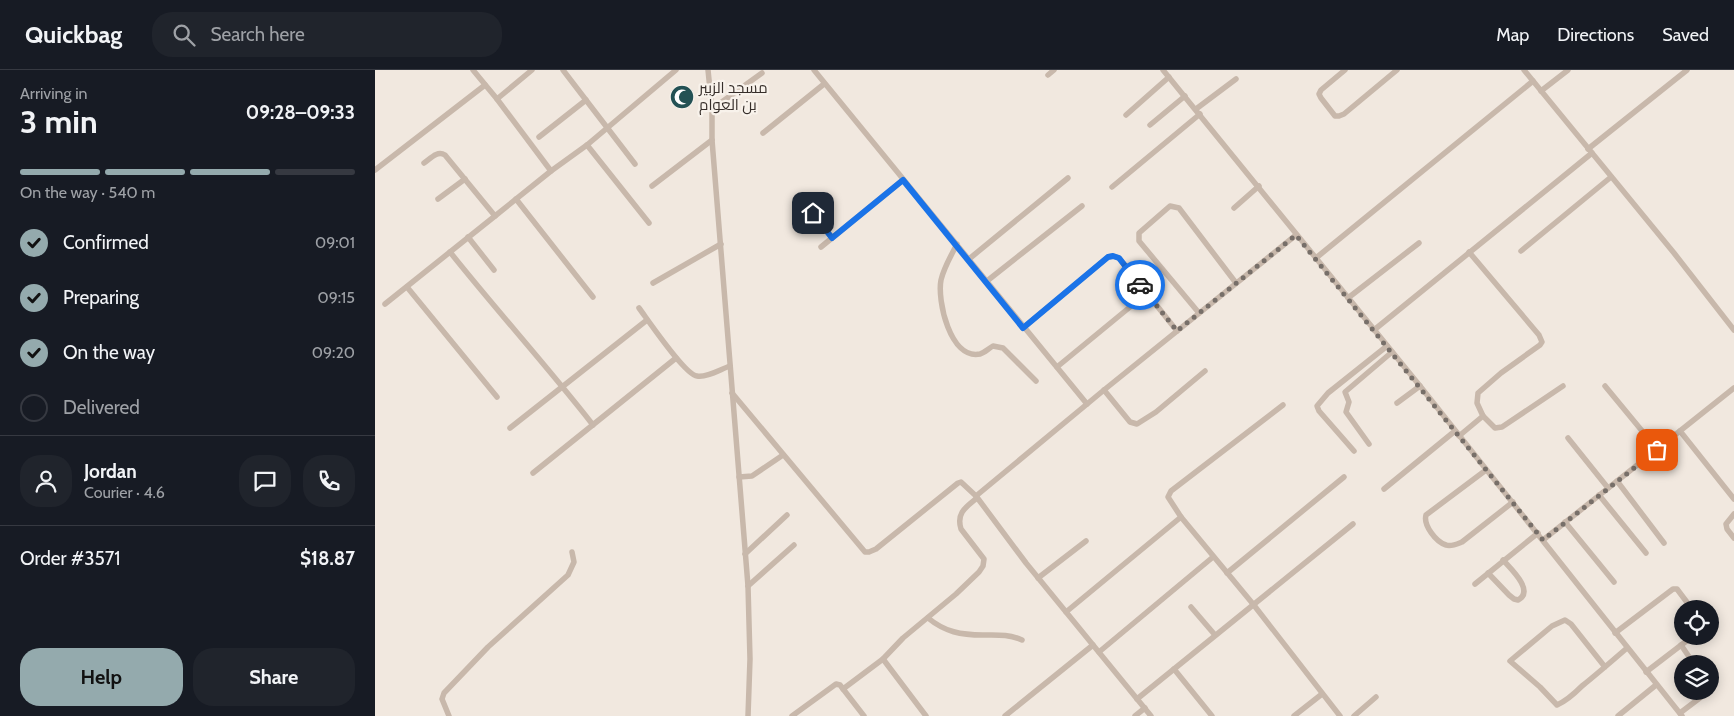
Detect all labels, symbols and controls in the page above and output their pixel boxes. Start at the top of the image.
search box [152,12,502,57]
text: Quickbag [25,20,122,49]
icon: search [170,21,198,49]
text: Search here [210,23,305,46]
text: Map [1496,24,1529,46]
text: Directions [1557,24,1634,46]
text: Saved [1662,24,1709,46]
place label: مسجد الزبير بن العوام [698,79,768,115]
text: Arriving in [20,84,87,103]
mosque icon: مسجد الزبير بن العوام [669,84,695,110]
text: 09:28–09:33 [246,101,355,124]
text: 3 min [20,102,98,141]
text: On the way · 540 m [20,183,155,202]
pin [792,192,834,234]
icon: home [799,199,827,227]
icon: check [20,229,48,257]
text: Confirmed [63,231,149,254]
text: 09:01 [315,233,355,252]
courier [1115,260,1165,310]
icon: car [1126,271,1154,299]
icon: check [20,284,48,312]
text: Preparing [63,286,139,309]
text: 09:15 [318,288,355,307]
icon: check [20,339,48,367]
text: On the way [63,341,155,364]
text: 09:20 [312,343,355,362]
text: Delivered [63,396,140,419]
pin [1636,429,1678,471]
icon: bag [1643,436,1671,464]
button: person [20,455,72,507]
button: chat [239,455,291,507]
button: phone [303,455,355,507]
text: Jordan [84,460,137,483]
text: Courier · 4.6 [84,483,165,502]
text: Order #3571 [20,547,121,570]
text: $18.87 [300,547,355,570]
map controls [1674,600,1719,700]
button: locate [1674,600,1719,645]
button: Help [20,648,183,706]
button: Share [193,648,355,706]
button: layers [1674,655,1719,700]

